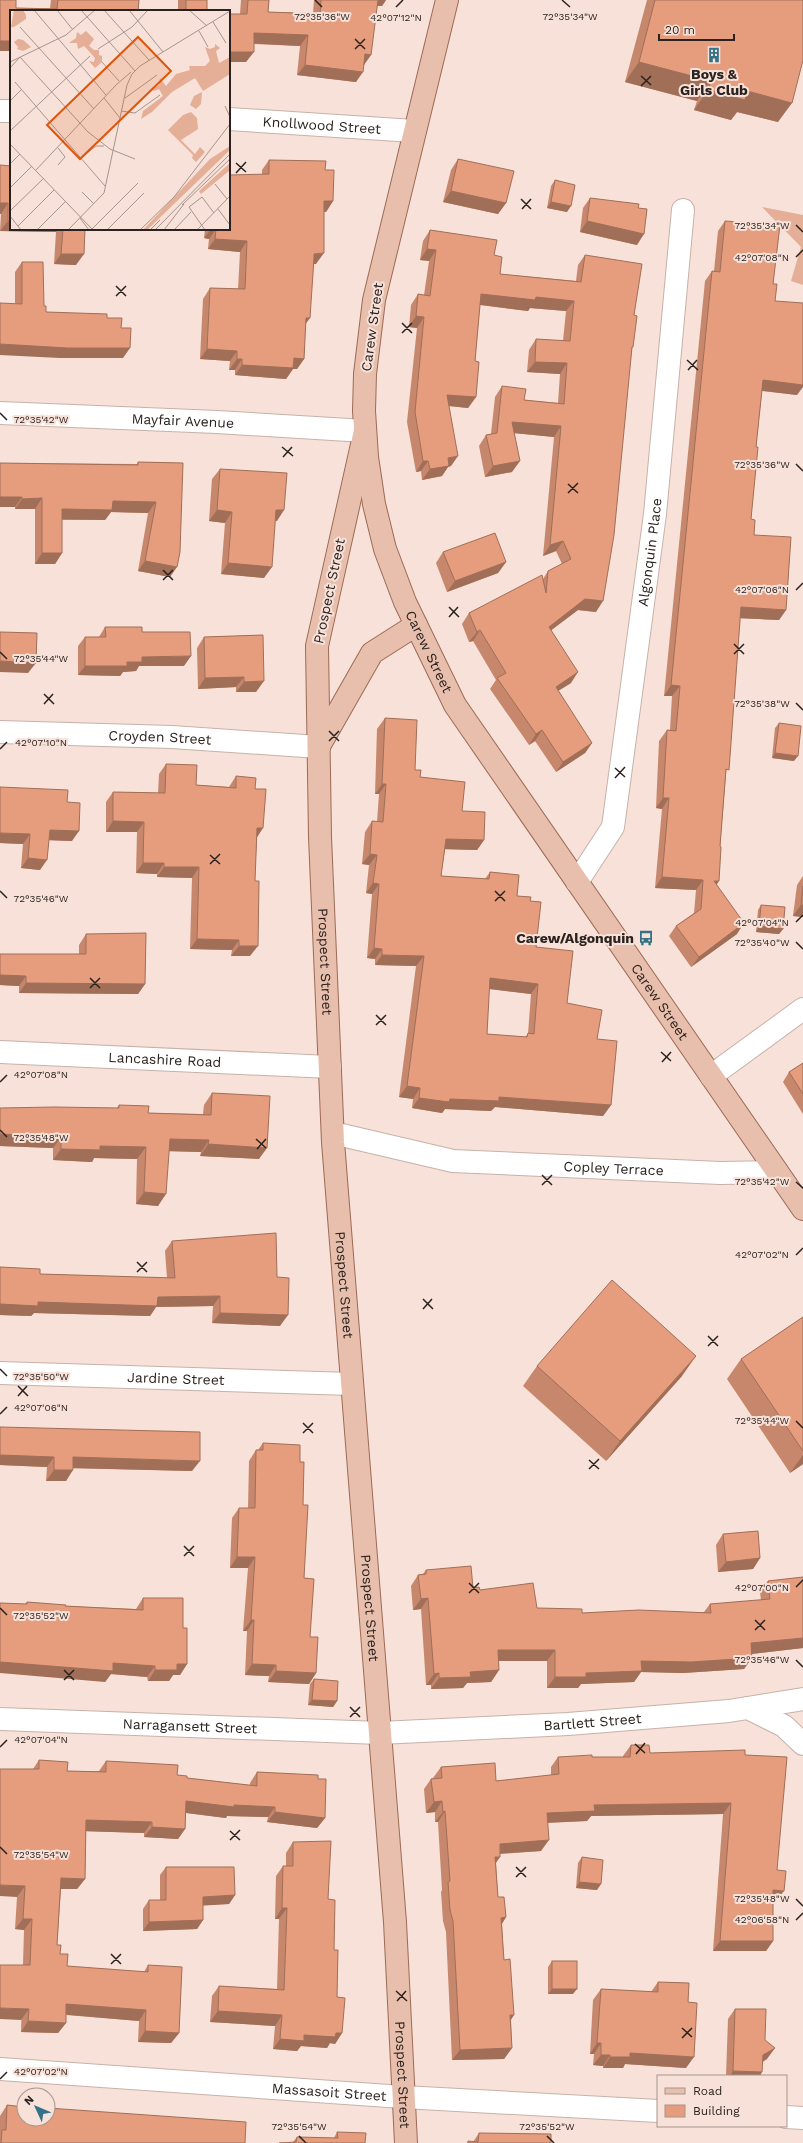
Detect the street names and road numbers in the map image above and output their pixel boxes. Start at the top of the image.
street label: Knollwood Street [262,113,382,137]
street label: Carew Street [358,282,386,372]
street label: Mayfair Avenue [131,410,235,431]
street label: Algonquin Place [635,497,664,607]
street label: Prospect Street [310,537,348,645]
street label: Carew Street [402,608,456,695]
street label: Croyden Street [108,727,212,748]
street label: Prospect Street [315,908,336,1016]
street label: Carew Street [628,960,692,1043]
street label: Lancashire Road [108,1049,222,1070]
street label: Copley Terrace [563,1158,664,1178]
street label: Prospect Street [332,1231,357,1339]
street label: Jardine Street [127,1369,225,1388]
street label: Prospect Street [358,1554,382,1662]
street label: Bartlett Street [543,1710,642,1733]
street label: Narragansett Street [122,1716,257,1736]
street label: Prospect Street [392,2021,413,2129]
street label: Massasoit Street [271,2080,387,2104]

